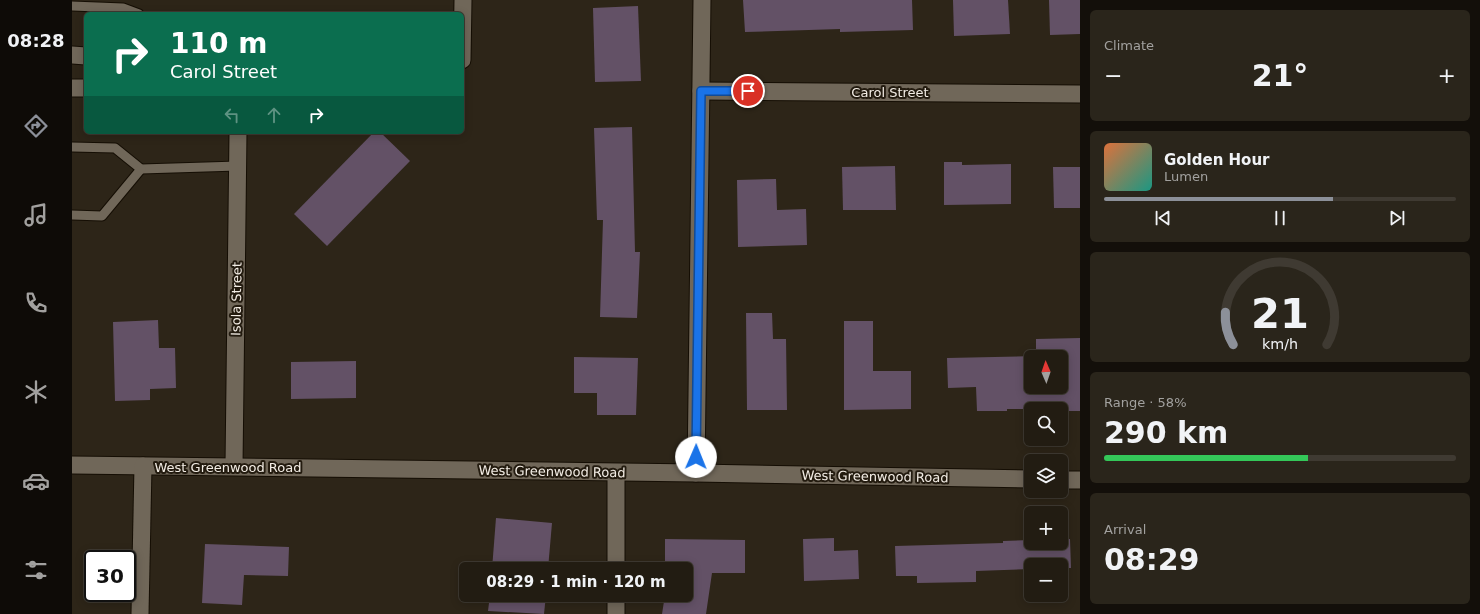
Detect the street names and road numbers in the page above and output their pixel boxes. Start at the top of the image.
street label: Carol Street [851,85,929,100]
street label: Isola Street [228,262,245,336]
street label: West Greenwood Road [154,460,302,475]
street label: West Greenwood Road [478,463,626,480]
street label: West Greenwood Road [801,468,949,485]

